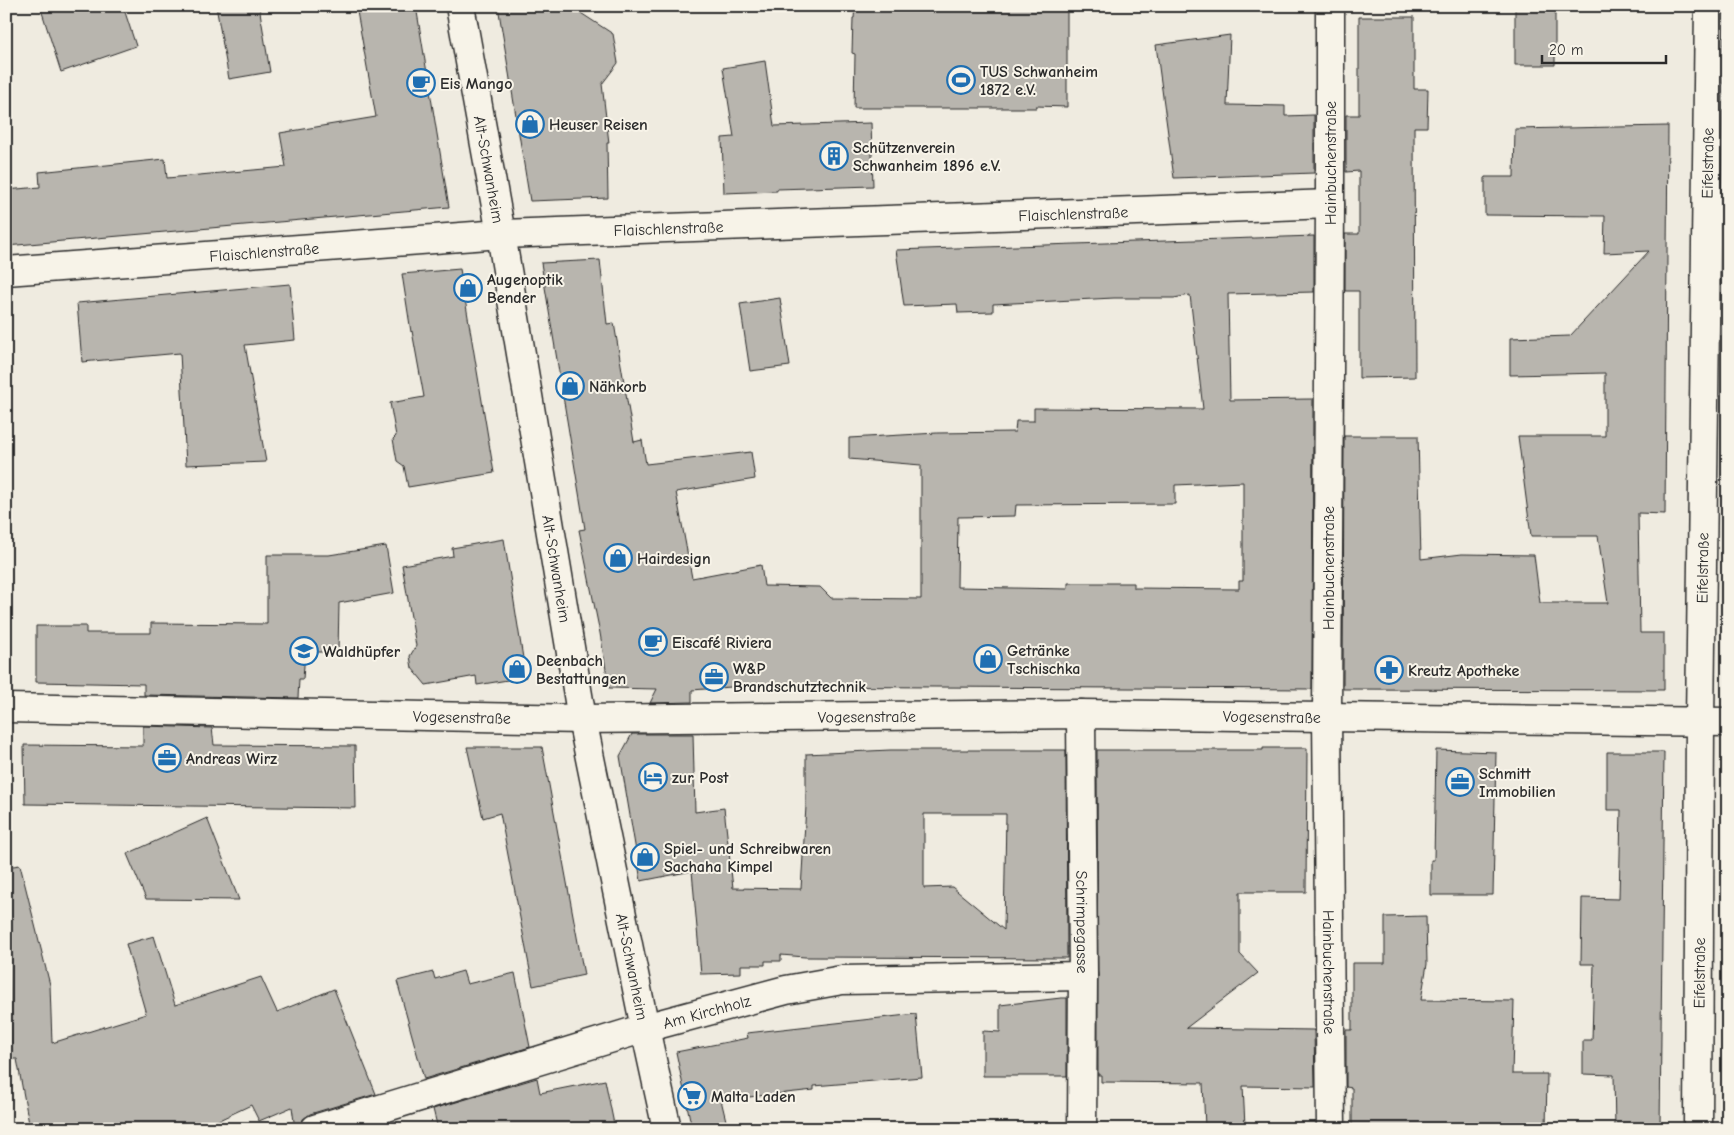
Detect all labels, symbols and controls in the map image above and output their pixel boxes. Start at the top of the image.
scale bar [1542,32,1665,64]
text: 20 m [1549,41,1583,59]
place label: TUS Schwanheim 1872 e.V. [980,63,1098,99]
sports icon: TUS Schwanheim 1872 e.V. [946,65,976,95]
cafe icon: Eis Mango [406,68,436,98]
place label: Eis Mango [440,75,513,93]
street label: Hainbuchenstraße [1322,101,1340,225]
shop icon: Heuser Reisen [515,109,545,139]
street label: Alt-Schwanheim [470,114,507,225]
place label: Heuser Reisen [549,116,648,134]
street label: Eifelstraße [1699,127,1717,199]
place label: Schützenverein Schwanheim 1896 e.V. [853,139,1001,175]
building icon: Schützenverein Schwanheim 1896 e.V. [819,141,849,171]
street label: Flaischlenstraße [1018,203,1129,225]
street label: Flaischlenstraße [613,218,724,240]
street label: Flaischlenstraße [209,240,320,266]
place label: Augenoptik Bender [487,271,563,307]
shop icon: Augenoptik Bender [453,273,483,303]
shop icon: Nähkorb [555,371,585,401]
place label: Nähkorb [589,378,647,396]
street label: Hainbuchenstraße [1320,506,1338,630]
street label: Alt-Schwanheim [538,514,574,624]
street label: Eifelstraße [1693,532,1712,604]
shop icon: Hairdesign [603,543,633,573]
place label: Hairdesign [637,550,711,568]
cafe icon: Eiscafé Riviera [638,627,668,657]
place label: Eiscafé Riviera [672,634,772,652]
school or university icon: Waldhüpfer [289,636,319,666]
place label: Getränke Tschischka [1007,642,1081,678]
place label: Waldhüpfer [323,643,401,661]
shop icon: Getränke Tschischka [973,644,1003,674]
place label: Deenbach Bestattungen [536,652,626,688]
shop icon: Deenbach Bestattungen [502,654,532,684]
pharmacy icon: Kreutz Apotheke [1374,655,1404,685]
place label: W&P Brandschutztechnik [733,660,866,696]
office icon: W&P Brandschutztechnik [699,662,729,692]
place label: Kreutz Apotheke [1408,662,1519,680]
street label: Vogesenstraße [413,708,511,728]
street label: Vogesenstraße [818,708,916,727]
street label: Vogesenstraße [1223,708,1321,727]
office icon: Andreas Wirz [152,743,182,773]
place label: Andreas Wirz [186,750,277,768]
hotel icon: zur Post [638,762,668,792]
place label: Schmitt Immobilien [1479,765,1556,801]
office icon: Schmitt Immobilien [1445,767,1475,797]
place label: zur Post [672,769,729,787]
place label: Spiel- und Schreibwaren Sachaha Kimpel [664,840,831,876]
shop icon: Spiel- und Schreibwaren Sachaha Kimpel [630,842,660,872]
street label: Schrimpegasse [1072,870,1091,974]
street label: Hainbuchenstraße [1319,910,1338,1034]
street label: Alt-Schwanheim [612,912,651,1022]
street label: Eifelstraße [1691,937,1709,1009]
street label: Am Kirchholz [661,992,753,1033]
supermarket icon: Malta Laden [677,1081,707,1111]
place label: Malta Laden [711,1088,796,1106]

